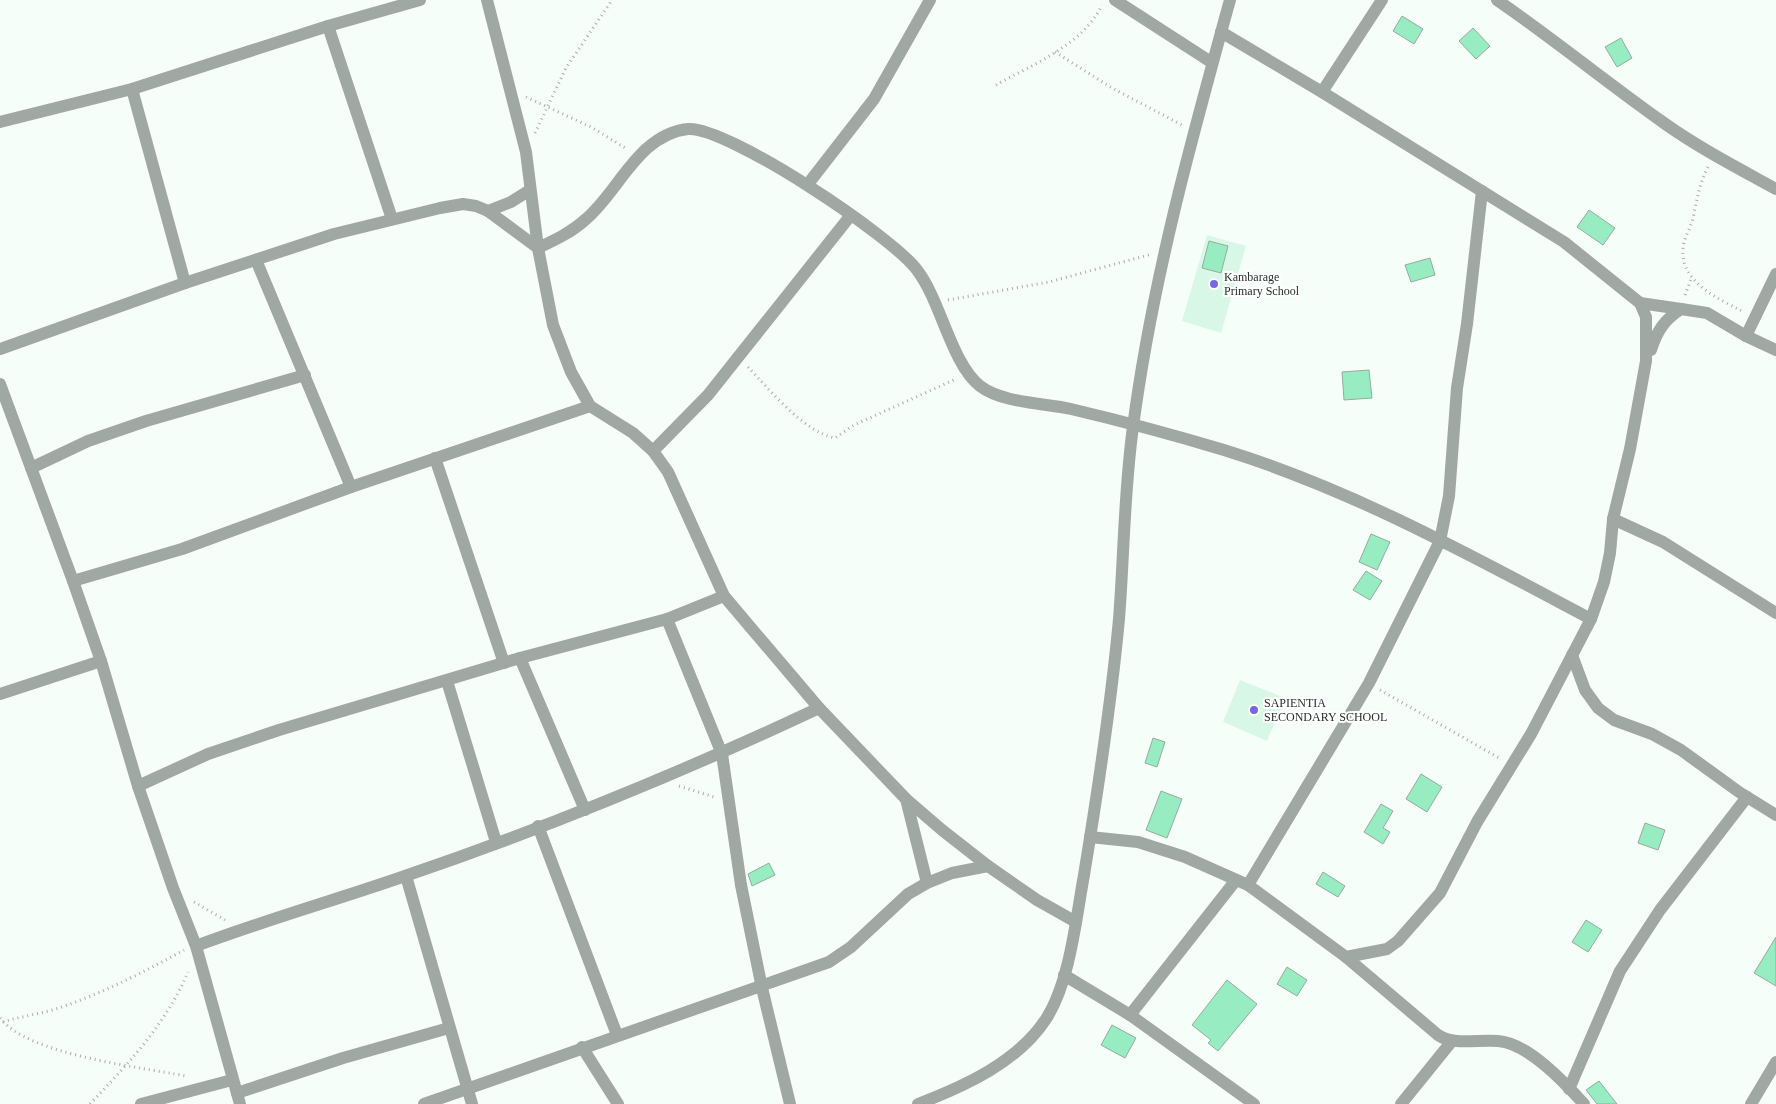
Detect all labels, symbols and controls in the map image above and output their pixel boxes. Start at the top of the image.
place label: Kambarage Primary School [1224,270,1300,298]
marker: Kambarage Primary School [1208,278,1220,290]
place label: SAPIENTIA SECONDARY SCHOOL [1264,696,1387,724]
marker: SAPIENTIA SECONDARY SCHOOL [1248,704,1260,716]

